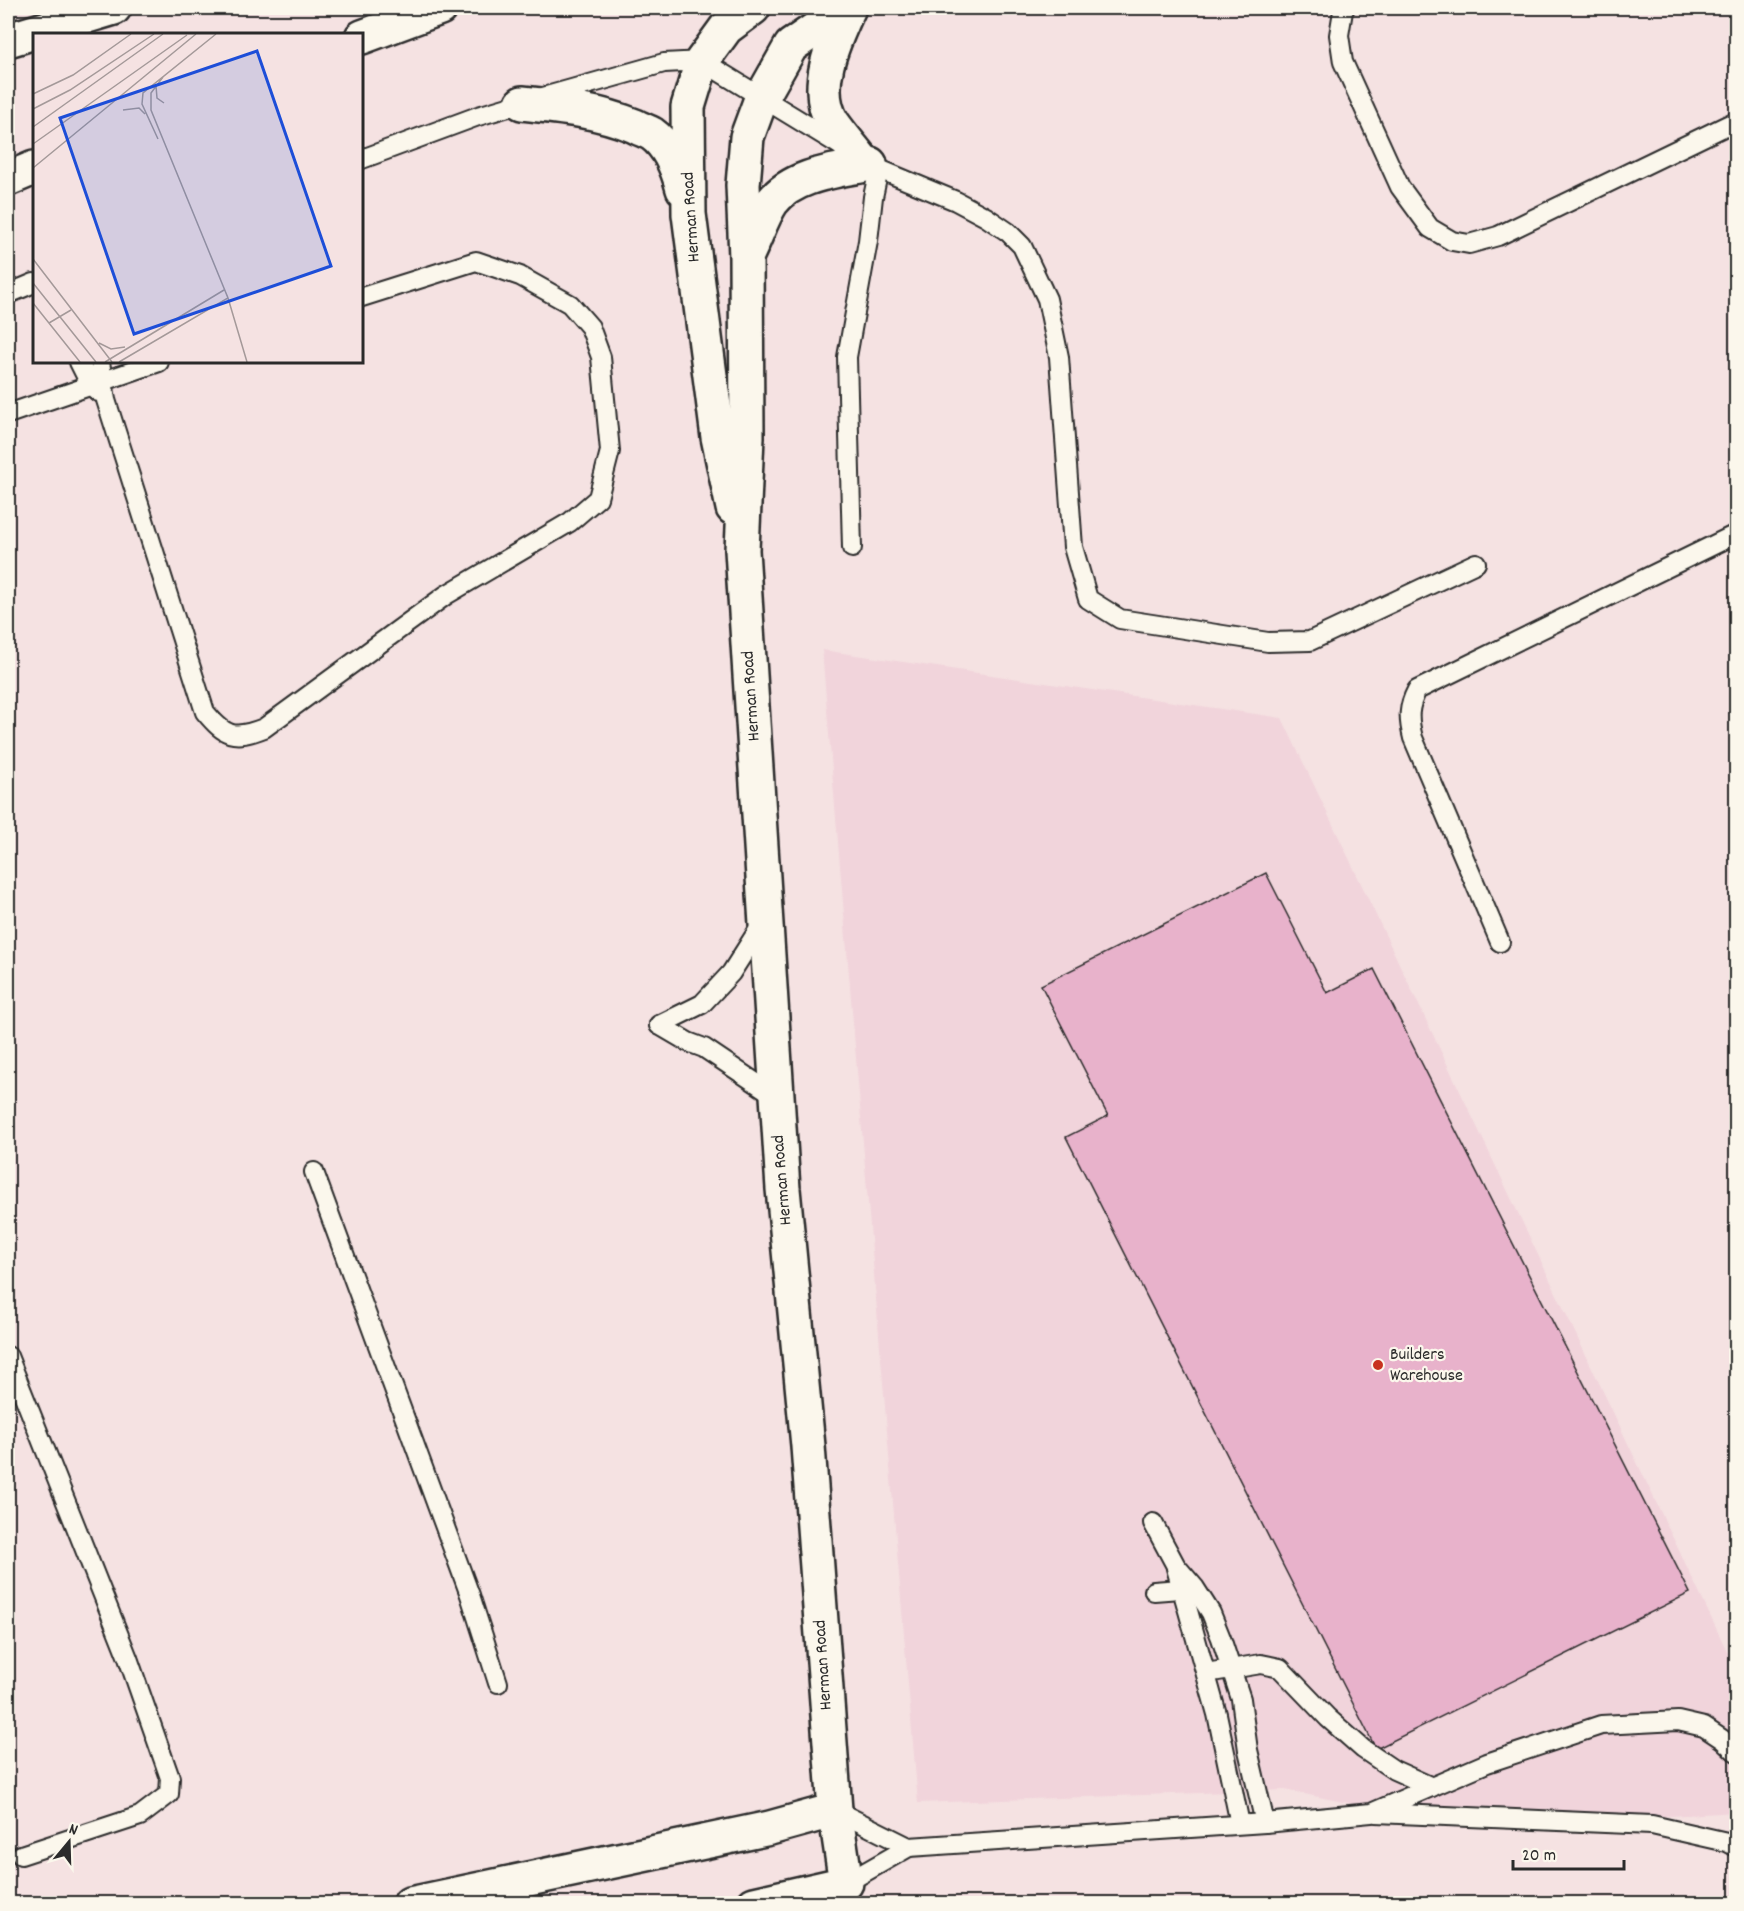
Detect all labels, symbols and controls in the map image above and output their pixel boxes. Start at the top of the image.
inset map [33,33,363,363]
street label: Herman Road [676,171,708,263]
street label: Herman Road [736,650,768,742]
street label: Herman Road [767,1134,799,1226]
place label: Builders Warehouse [1390,1343,1463,1389]
marker: Builders Warehouse [1371,1358,1385,1372]
street label: Herman Road [808,1619,840,1711]
north arrow [39,1812,99,1872]
text: N [66,1818,81,1842]
scale bar [1513,1833,1624,1871]
text: 20 m [1522,1844,1556,1869]

